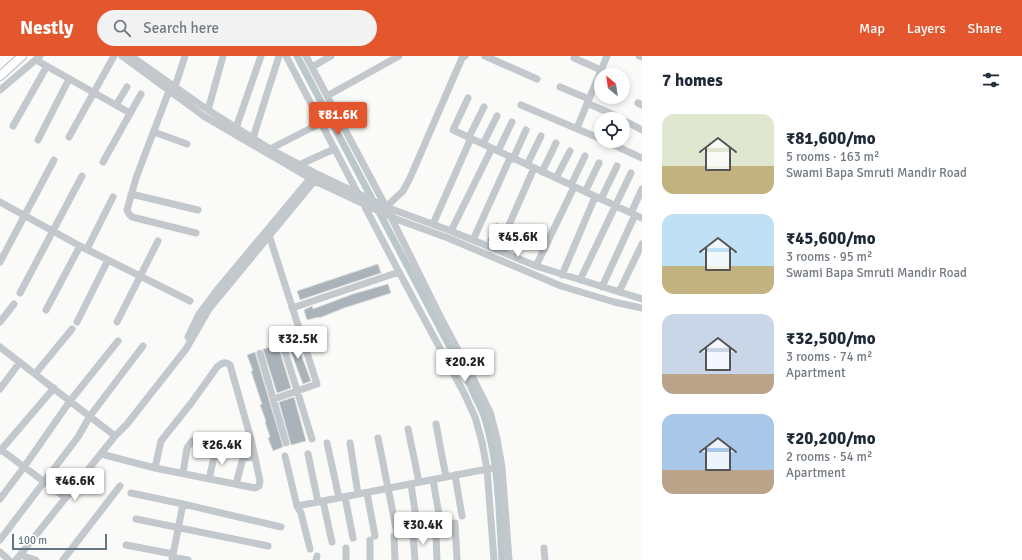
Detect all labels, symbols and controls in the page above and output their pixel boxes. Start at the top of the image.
search box [97,10,377,46]
text: Nestly [20,16,73,40]
icon: search [111,17,133,39]
text: Search here [143,19,219,37]
text: Map [859,20,885,37]
text: Layers [907,20,946,37]
text: Share [968,20,1002,37]
north arrow [594,68,630,104]
map controls [594,68,630,148]
icon: filters [980,69,1002,91]
text: 7 homes [662,70,723,91]
pin: ₹81.6K [305,102,371,136]
text: ₹81.6K [318,107,358,123]
button: locate [594,112,630,148]
text: ₹81,600/mo [786,128,876,149]
icon: home [694,130,742,178]
text: 5 rooms · 163 m² [786,149,879,165]
text: Swami Bapa Smruti Mandir Road [786,165,967,181]
pin: ₹45.6K [485,224,551,258]
text: ₹45,600/mo [786,228,876,249]
text: ₹45.6K [498,229,538,245]
icon: home [694,230,742,278]
text: 3 rooms · 95 m² [786,249,872,265]
text: Swami Bapa Smruti Mandir Road [786,265,967,281]
pin: ₹32.5K [265,326,331,360]
text: ₹32,500/mo [786,328,876,349]
icon: home [694,330,742,378]
text: ₹32.5K [278,331,318,347]
pin: ₹20.2K [432,349,498,383]
text: 3 rooms · 74 m² [786,349,872,365]
text: ₹20.2K [445,354,485,370]
text: Apartment [786,365,846,381]
text: ₹20,200/mo [786,428,876,449]
icon: home [694,430,742,478]
pin: ₹26.4K [189,432,255,466]
text: ₹26.4K [202,437,242,453]
text: 2 rooms · 54 m² [786,449,872,465]
text: Apartment [786,465,846,481]
pin: ₹46.6K [42,468,108,502]
text: ₹46.6K [55,473,95,489]
pin: ₹30.4K [390,512,456,546]
text: ₹30.4K [403,517,443,533]
scale bar [12,532,107,551]
text: 100 m [18,534,47,547]

